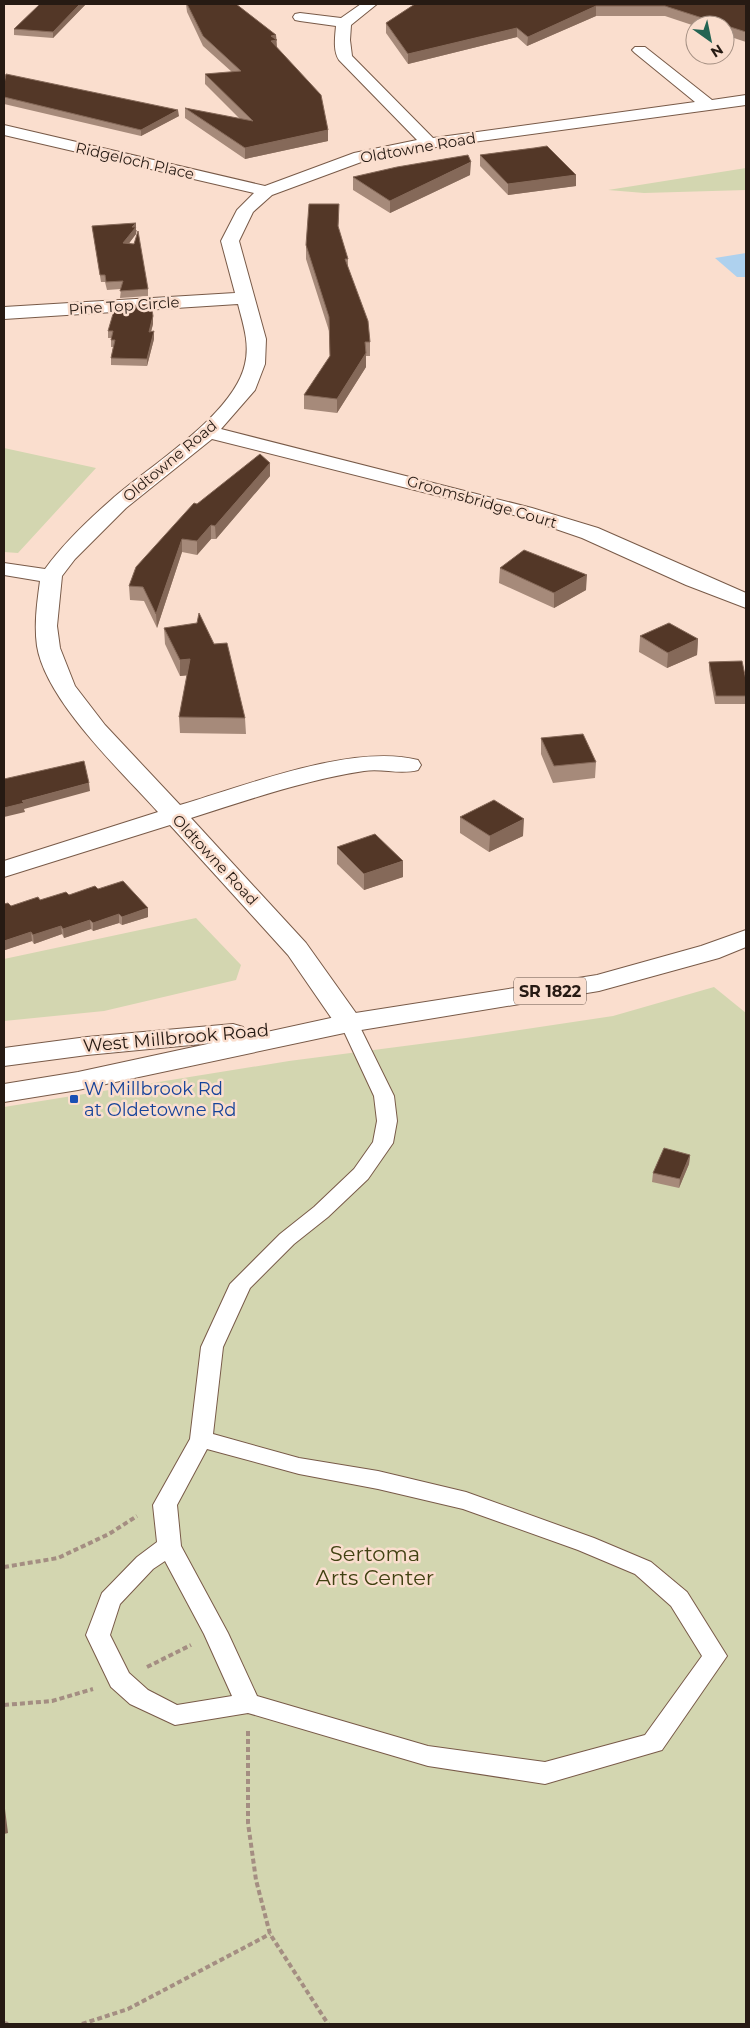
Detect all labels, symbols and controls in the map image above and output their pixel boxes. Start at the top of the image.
north arrow [685,15,735,65]
text: N [707,40,727,62]
street label: Oldtowne Road [359,128,477,167]
street label: Ridgeloch Place [74,138,196,183]
street label: Pine Top Circle [68,292,180,319]
street label: Oldtowne Road [119,416,221,506]
street label: Groomsbridge Court [405,471,559,532]
street label: Oldtowne Road [168,810,262,909]
road number: SR 1822 [514,978,586,1004]
street label: West Millbrook Road [82,1019,270,1057]
place label: W Millbrook Rd at Oldetowne Rd [84,1078,236,1121]
marker: W Millbrook Rd at Oldetowne Rd [68,1093,80,1105]
park label: Sertoma Arts Center [316,1541,434,1590]

